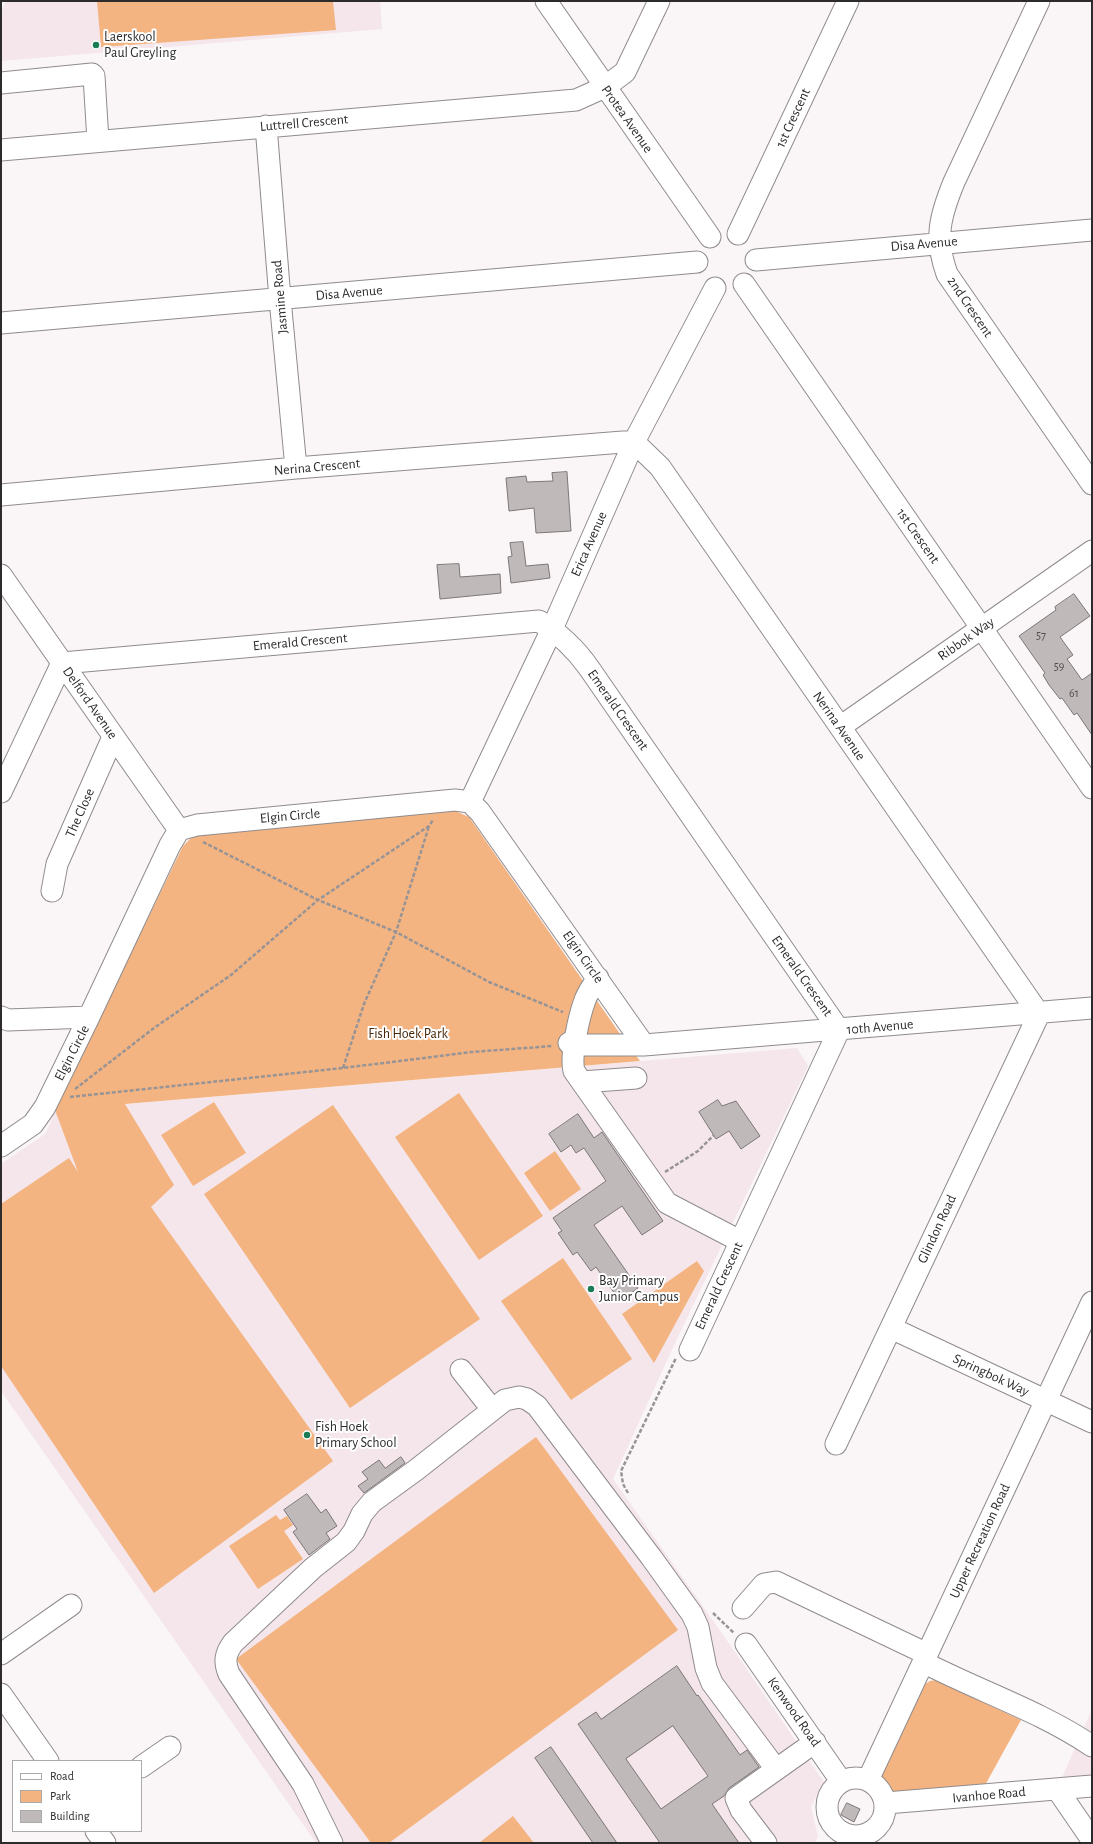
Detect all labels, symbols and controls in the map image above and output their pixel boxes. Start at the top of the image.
place label: Laerskool Paul Greyling [104,29,176,62]
marker: Laerskool Paul Greyling [91,40,101,50]
street label: Protea Avenue [598,82,656,156]
street label: 1st Crescent [772,86,814,150]
street label: Luttrell Crescent [259,111,349,135]
street label: Disa Avenue [890,233,958,255]
street label: Jasmine Road [268,259,292,335]
street label: 2nd Crescent [944,273,996,341]
street label: Disa Avenue [315,282,383,304]
street label: Nerina Crescent [273,455,361,479]
street label: 1st Crescent [893,505,943,567]
street label: Erica Avenue [567,509,611,579]
street label: Ribbok Way [935,613,997,665]
house number: 57 [1036,628,1046,642]
street label: Emerald Crescent [252,630,348,654]
house number: 59 [1054,659,1064,673]
street label: Delford Avenue [59,664,121,742]
street label: Emerald Crescent [584,666,652,754]
house number: 61 [1069,686,1079,700]
street label: Nerina Avenue [809,688,869,764]
street label: The Close [62,786,98,840]
street label: Elgin Circle [259,805,321,827]
street label: Elgin Circle [559,927,607,987]
street label: Emerald Crescent [768,932,836,1020]
street label: 10th Avenue [846,1016,914,1038]
street label: Elgin Circle [51,1022,93,1084]
park label: Fish Hoek Park [368,1026,448,1042]
street label: Glindon Road [914,1192,960,1266]
street label: Emerald Crescent [691,1239,747,1333]
place label: Bay Primary Junior Campus [599,1273,679,1306]
marker: Bay Primary Junior Campus [586,1284,596,1294]
street label: Springbok Way [950,1350,1032,1400]
place label: Fish Hoek Primary School [315,1419,397,1452]
marker: Fish Hoek Primary School [302,1430,312,1440]
street label: Upper Recreation Road [946,1481,1014,1601]
street label: Kenwood Road [764,1674,824,1750]
legend [12,1760,142,1832]
text: Road [50,1770,74,1782]
street label: Ivanhoe Road [952,1783,1026,1807]
text: Park [50,1790,71,1802]
text: Building [50,1810,90,1822]

